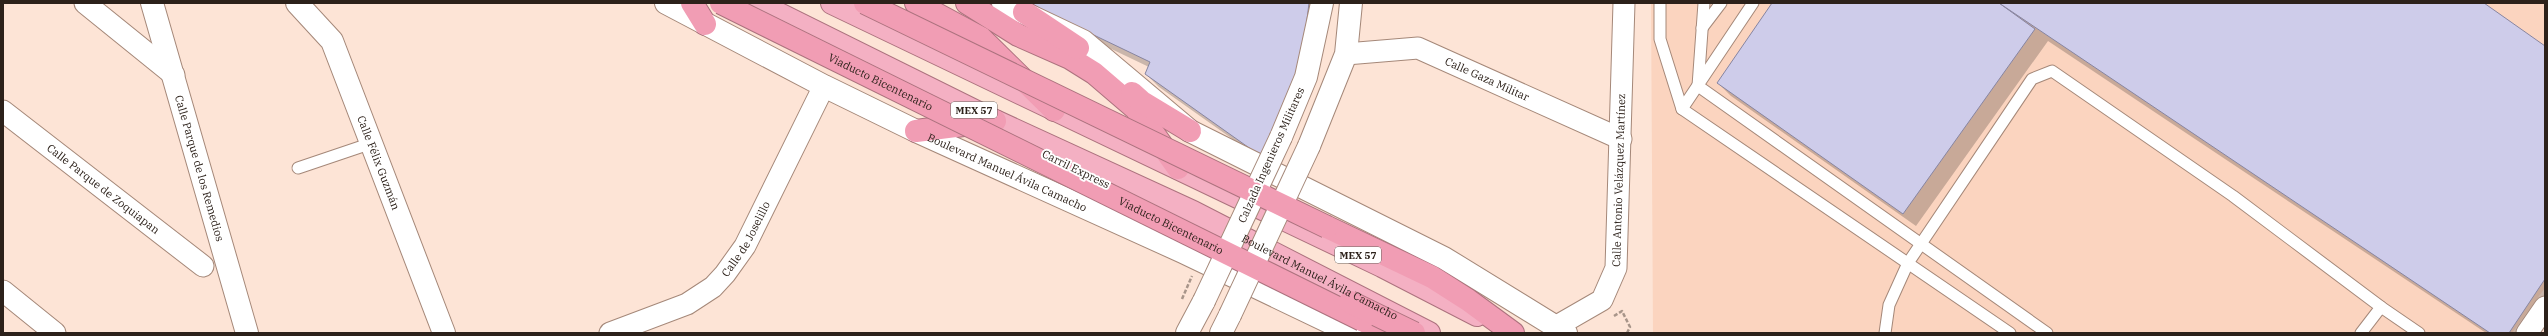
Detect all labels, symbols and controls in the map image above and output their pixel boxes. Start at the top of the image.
street label: Viaducto Bicentenario [826,50,935,114]
street label: Calle Gaza Militar [1443,54,1532,104]
street label: Calzada Ingenieros Militares [1235,85,1307,225]
street label: Calle Parque de los Remedios [172,93,227,243]
street label: Calle Antonio Velázquez Martínez [1609,93,1628,267]
road number: MEX 57 [951,102,997,118]
street label: Calle Félix Guzmán [354,114,403,212]
street label: Boulevard Manuel Ávila Camacho [925,130,1089,215]
street label: Calle Parque de Zoquiapan [44,141,163,237]
street label: Carril Express [1040,147,1112,191]
street label: Viaducto Bicentenario [1116,194,1226,257]
street label: Calle de Joselillo [718,199,773,279]
street label: Boulevard Manuel Ávila Camacho [1239,231,1400,323]
road number: MEX 57 [1335,247,1381,263]

